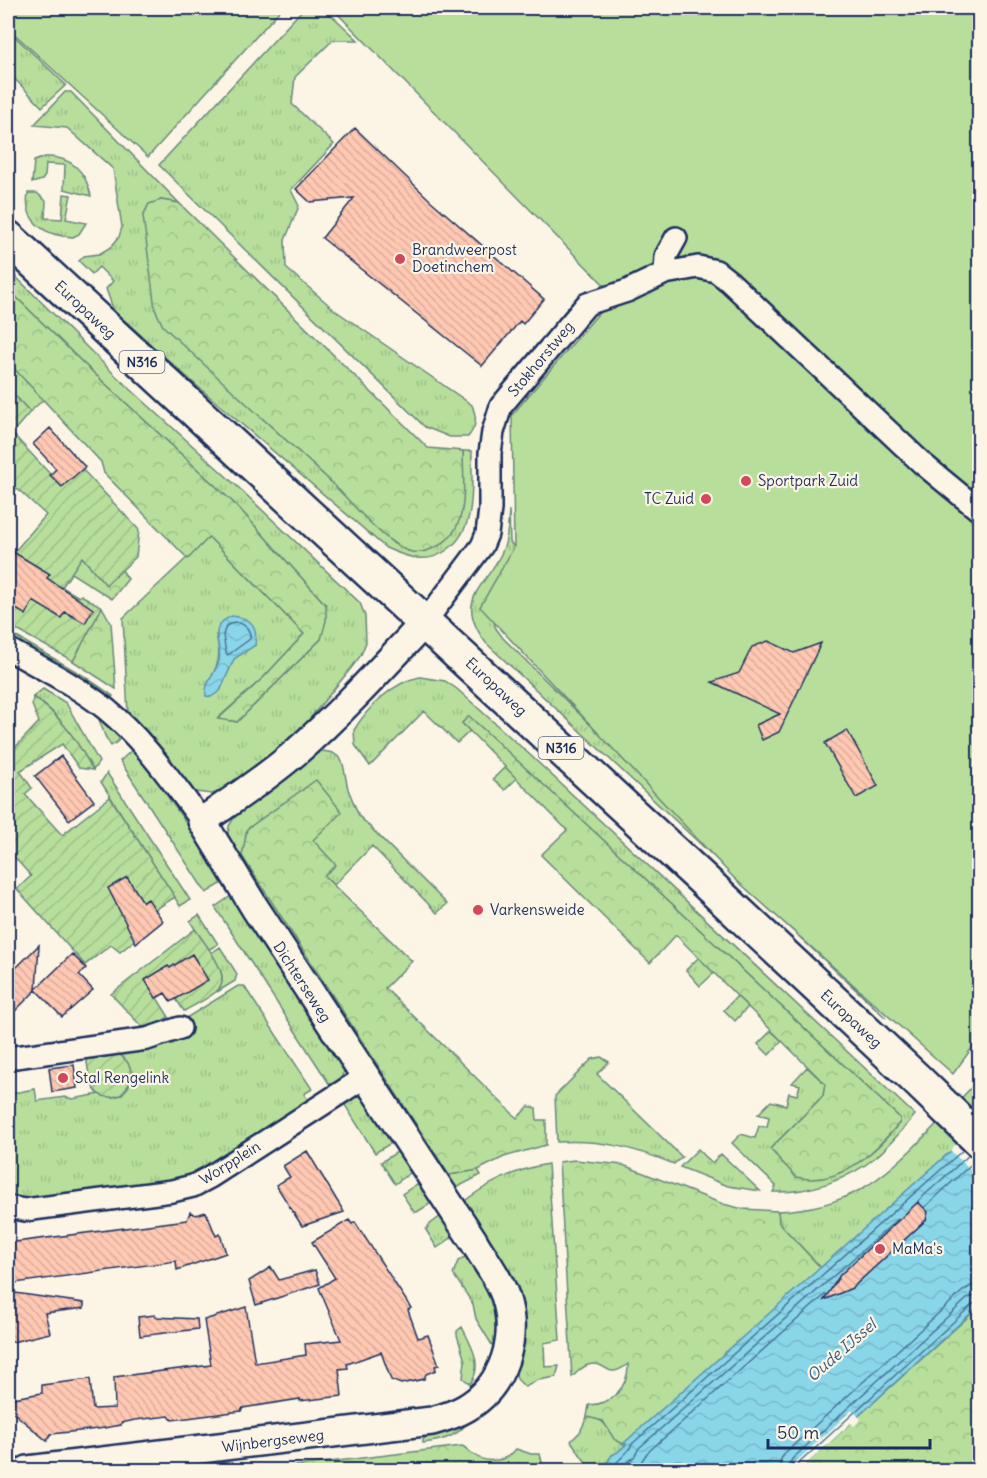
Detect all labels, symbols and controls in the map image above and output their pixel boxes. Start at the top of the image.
place label: Brandweerpost Doetinchem [412,240,517,276]
marker: Brandweerpost Doetinchem [393,252,407,266]
street label: Europaweg [51,276,120,343]
street label: Stokhorstweg [504,317,578,400]
road number: N316 [120,351,164,373]
place label: Sportpark Zuid [758,471,858,490]
marker: Sportpark Zuid [739,474,753,488]
place label: TC Zuid [644,489,694,508]
marker: TC Zuid [699,492,713,506]
street label: Europaweg [462,653,531,720]
road number: N316 [538,737,584,759]
place label: Varkensweide [490,900,585,919]
marker: Varkensweide [471,903,485,917]
street label: Dichterseweg [269,938,336,1026]
street label: Europaweg [817,985,886,1052]
place label: Stal Rengelink [75,1068,169,1087]
marker: Stal Rengelink [56,1071,70,1085]
street label: Worpplein [196,1136,264,1189]
place label: MaMa's [892,1239,943,1258]
marker: MaMa's [873,1242,887,1256]
water label: Oude IJssel [802,1313,882,1386]
scale bar [768,1412,930,1450]
text: 50 m [777,1421,819,1444]
street label: Wijnbergseweg [221,1425,325,1456]

